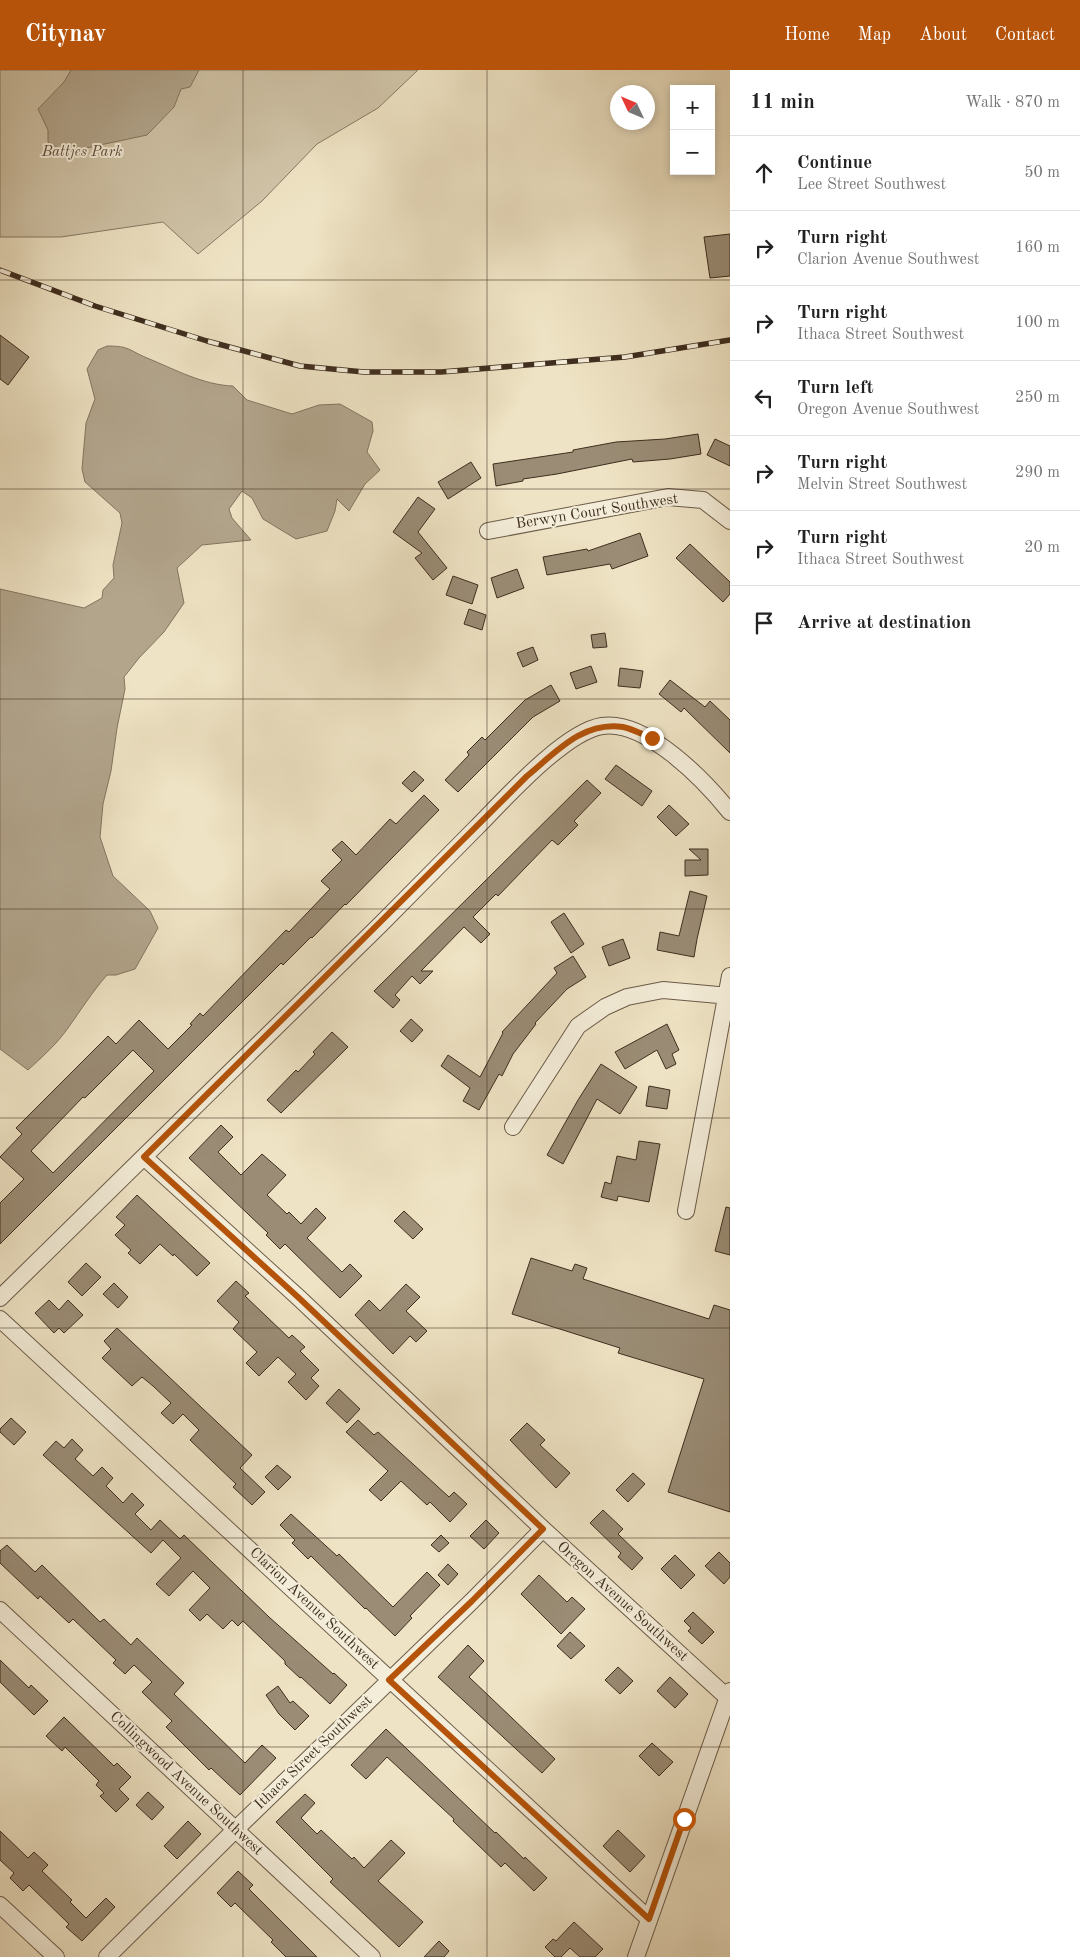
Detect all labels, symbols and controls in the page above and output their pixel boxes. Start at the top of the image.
text: Citynav [25,23,106,47]
text: Home [784,26,830,44]
text: Map [858,26,891,44]
text: About [919,26,967,44]
text: Contact [995,26,1055,44]
north arrow [610,85,655,130]
map controls [670,85,715,175]
button: + [670,85,715,130]
text: 11 min [750,92,815,113]
text: Walk · 870 m [965,95,1060,111]
button: − [670,130,715,175]
park label: Battjes Park [41,145,122,160]
text: Continue [797,154,872,173]
icon: ahead [750,159,778,187]
text: 50 m [1024,165,1060,181]
text: Lee Street Southwest [797,177,946,193]
text: Turn right [797,229,887,248]
icon: right [750,234,778,262]
text: 160 m [1015,240,1060,256]
text: Clarion Avenue Southwest [797,252,979,268]
text: Turn right [797,304,887,323]
icon: right [750,309,778,337]
text: 100 m [1015,315,1060,331]
text: Ithaca Street Southwest [797,327,964,343]
text: Turn left [797,379,874,398]
icon: left [750,384,778,412]
text: 250 m [1015,390,1060,406]
text: Oregon Avenue Southwest [797,402,979,418]
text: Turn right [797,454,887,473]
icon: right [750,459,778,487]
text: 290 m [1015,465,1060,481]
text: Melvin Street Southwest [797,477,967,493]
street label: Berwyn Court Southwest [515,492,679,532]
text: Turn right [797,529,887,548]
icon: right [750,534,778,562]
text: 20 m [1024,540,1060,556]
text: Ithaca Street Southwest [797,552,964,568]
icon: arrive [750,609,778,637]
text: Arrive at destination [797,614,971,633]
route end [641,727,664,750]
street label: Oregon Avenue Southwest [553,1539,691,1665]
street label: Clarion Avenue Southwest [246,1545,382,1673]
street label: Ithaca Street Southwest [252,1693,376,1813]
street label: Collingwood Avenue Southwest [107,1709,265,1859]
route start [673,1808,696,1831]

